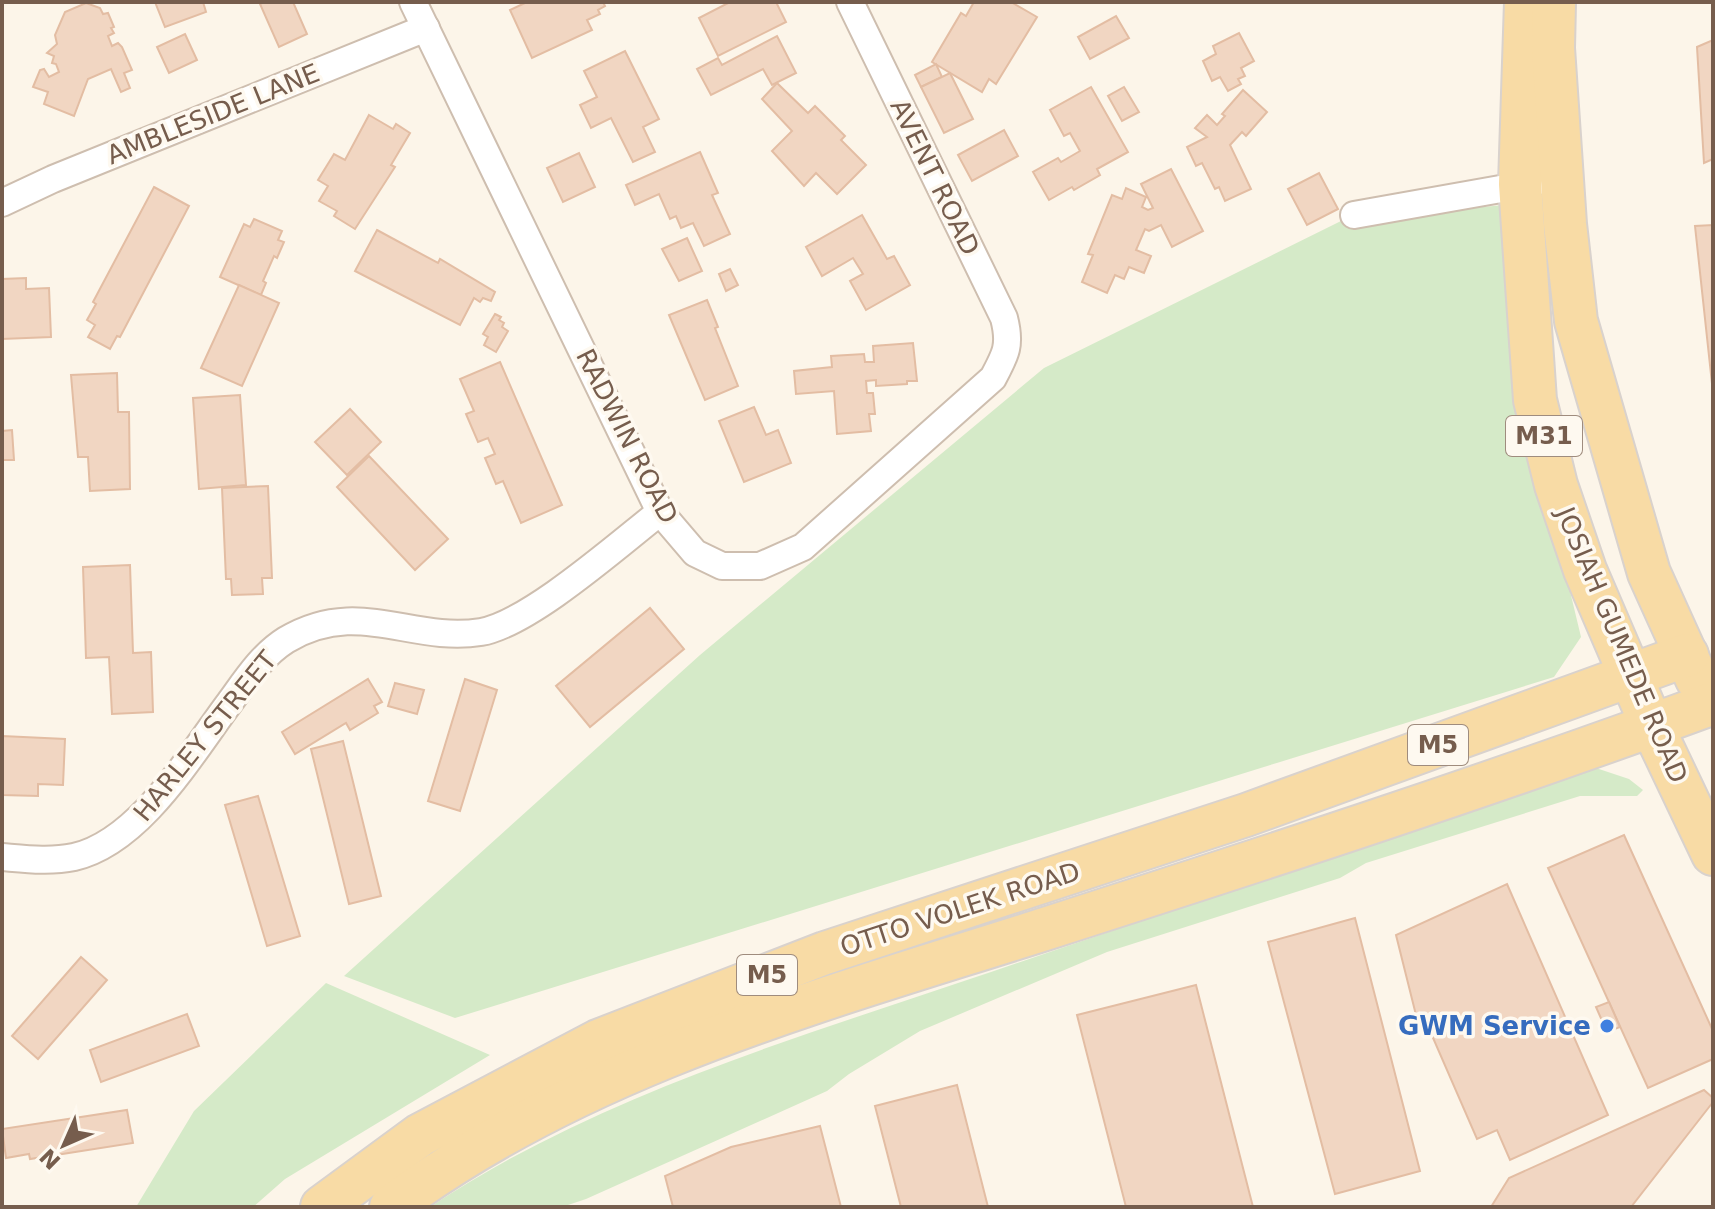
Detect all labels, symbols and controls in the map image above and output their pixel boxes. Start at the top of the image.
street label: AMBLESIDE LANE [102,58,324,170]
street label: AVENT ROAD [884,94,986,260]
street label: RADWIN ROAD [570,344,684,528]
road number: M31 [1506,416,1582,456]
street label: JOSIAH GUMEDE ROAD [1549,501,1694,787]
street label: HARLEY STREET [127,645,283,827]
road number: M5 [1408,725,1468,765]
street label: OTTO VOLEK ROAD [836,856,1084,962]
road number: M5 [737,955,797,995]
place label: GWM Service [1398,1011,1591,1041]
marker: GWM Service [1598,1017,1616,1035]
north arrow [24,1105,104,1185]
text: N [35,1143,66,1174]

